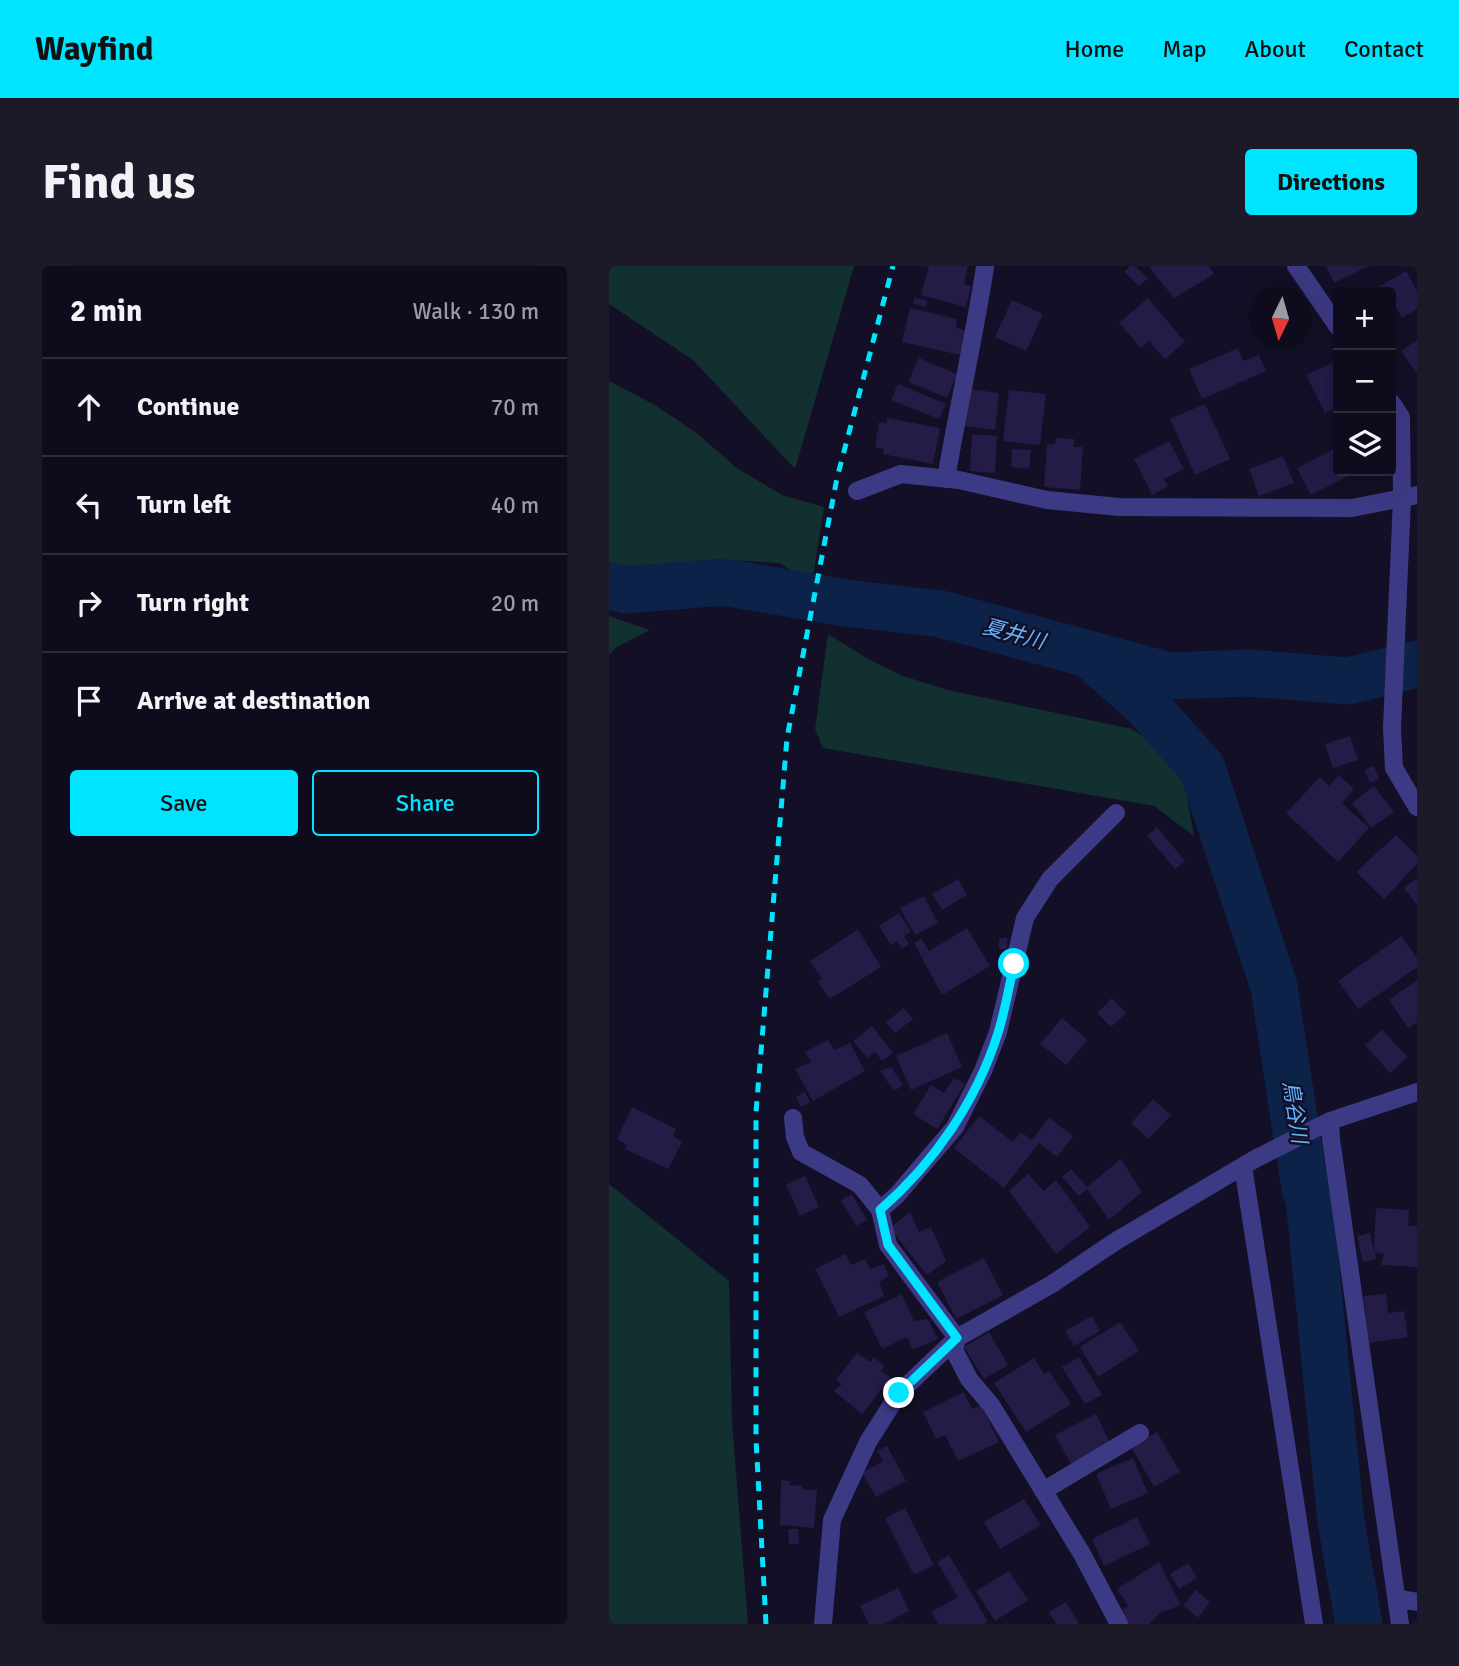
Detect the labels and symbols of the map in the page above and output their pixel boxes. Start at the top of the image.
north arrow [1249,287,1312,350]
water label: 夏井川 [980,613,1050,655]
route start [998,948,1029,979]
water label: 鳥谷川 [1277,1079,1313,1147]
route end [883,1377,914,1408]

